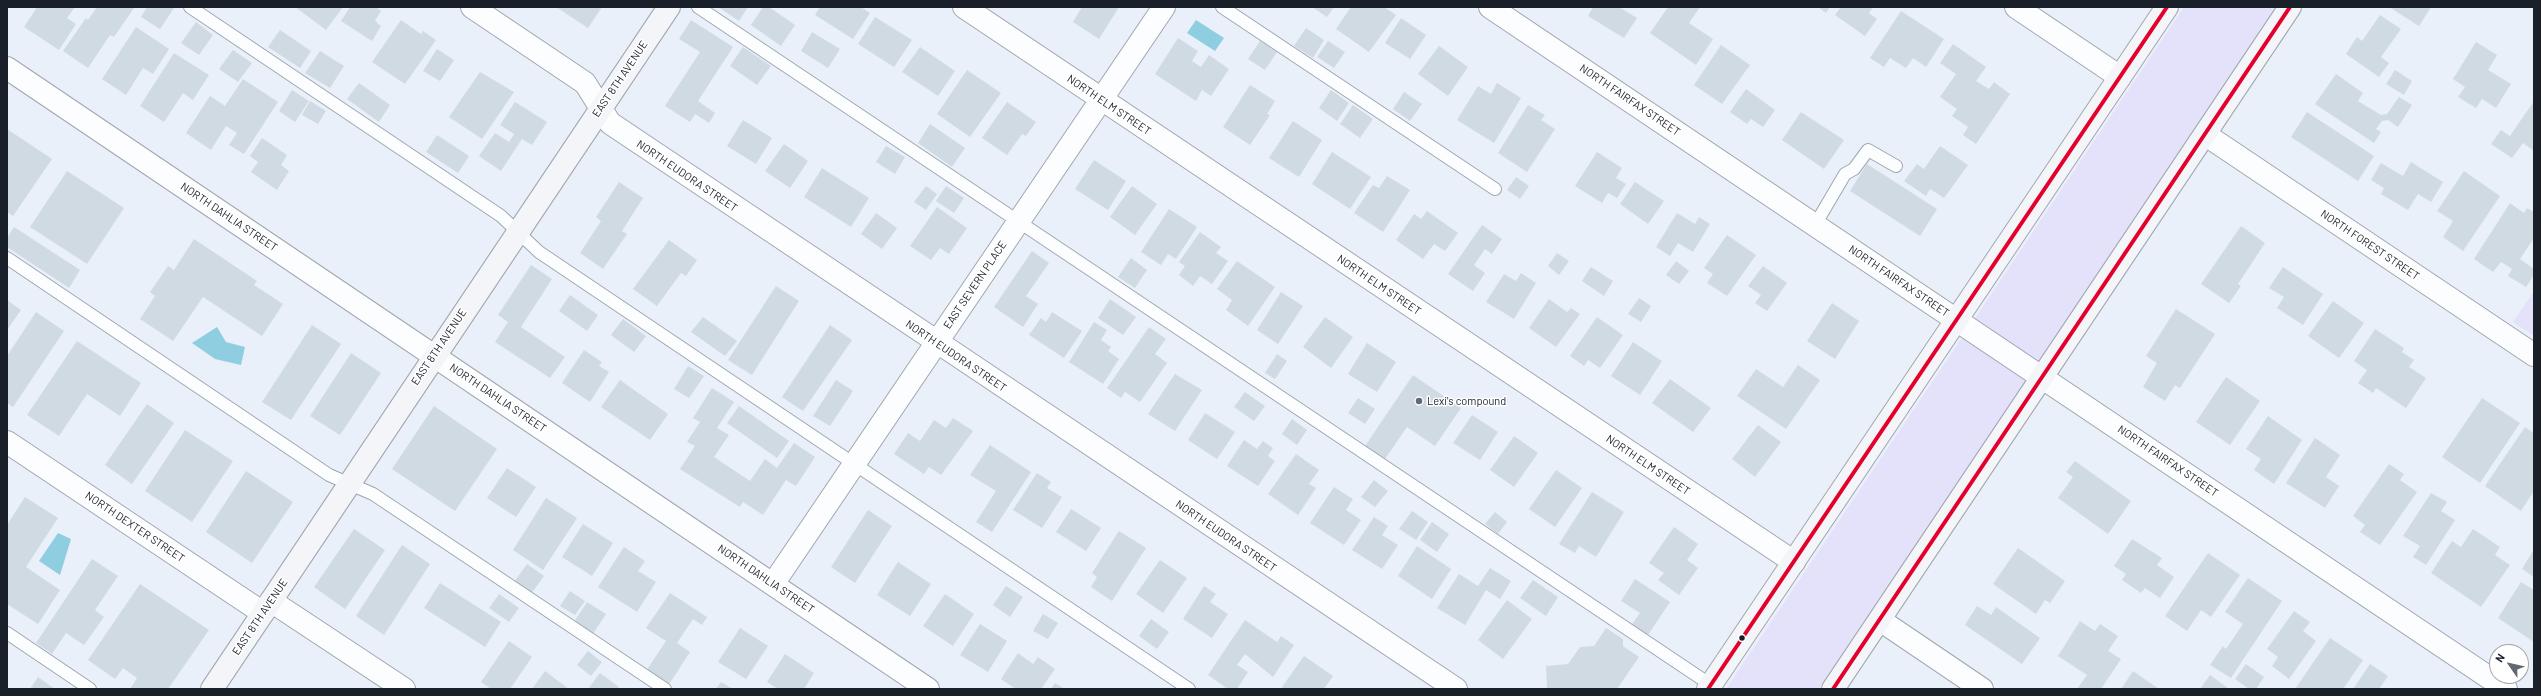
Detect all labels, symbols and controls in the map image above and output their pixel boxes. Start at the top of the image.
street label: EAST 8TH AVENUE [590,38,650,120]
street label: NORTH FAIRFAX STREET [1577,61,1683,139]
street label: NORTH ELM STREET [1065,72,1153,138]
street label: NORTH EUDORA STREET [634,137,740,215]
street label: NORTH DAHLIA STREET [178,180,280,254]
street label: NORTH FOREST STREET [2318,207,2422,283]
street label: EAST SEVERN PLACE [941,239,1009,331]
street label: NORTH FAIRFAX STREET [1846,242,1952,320]
street label: NORTH ELM STREET [1335,252,1423,318]
street label: EAST 8TH AVENUE [409,306,469,388]
street label: NORTH EUDORA STREET [903,317,1009,395]
street label: NORTH DAHLIA STREET [447,361,549,435]
place label: Lexi's compound [1427,394,1506,408]
marker: Lexi's compound [1414,396,1424,406]
street label: NORTH FAIRFAX STREET [2115,422,2221,500]
street label: NORTH ELM STREET [1604,432,1692,498]
street label: NORTH DEXTER STREET [83,489,187,565]
street label: NORTH EUDORA STREET [1173,497,1279,575]
street label: NORTH DAHLIA STREET [715,542,817,616]
street label: EAST 8TH AVENUE [230,576,290,658]
unlabelled marker [1737,633,1747,643]
north arrow [2489,644,2529,684]
text: N [2492,651,2507,664]

